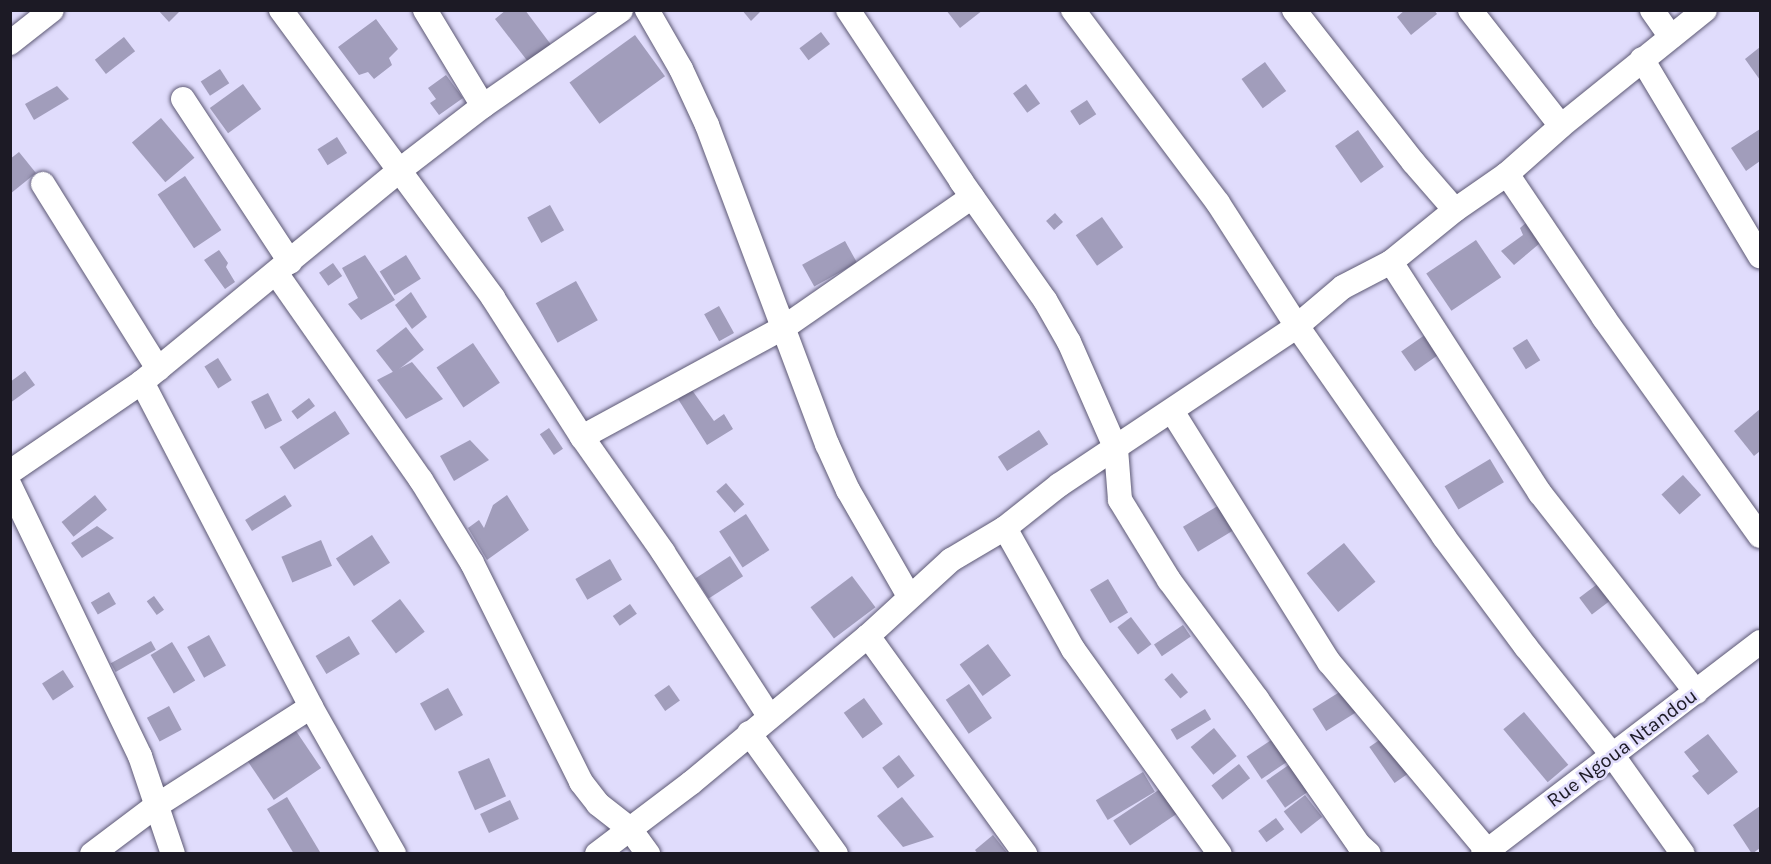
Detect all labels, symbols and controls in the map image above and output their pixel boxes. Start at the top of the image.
street label: Rue Ngoua Ntandou [1542,684,1702,812]

